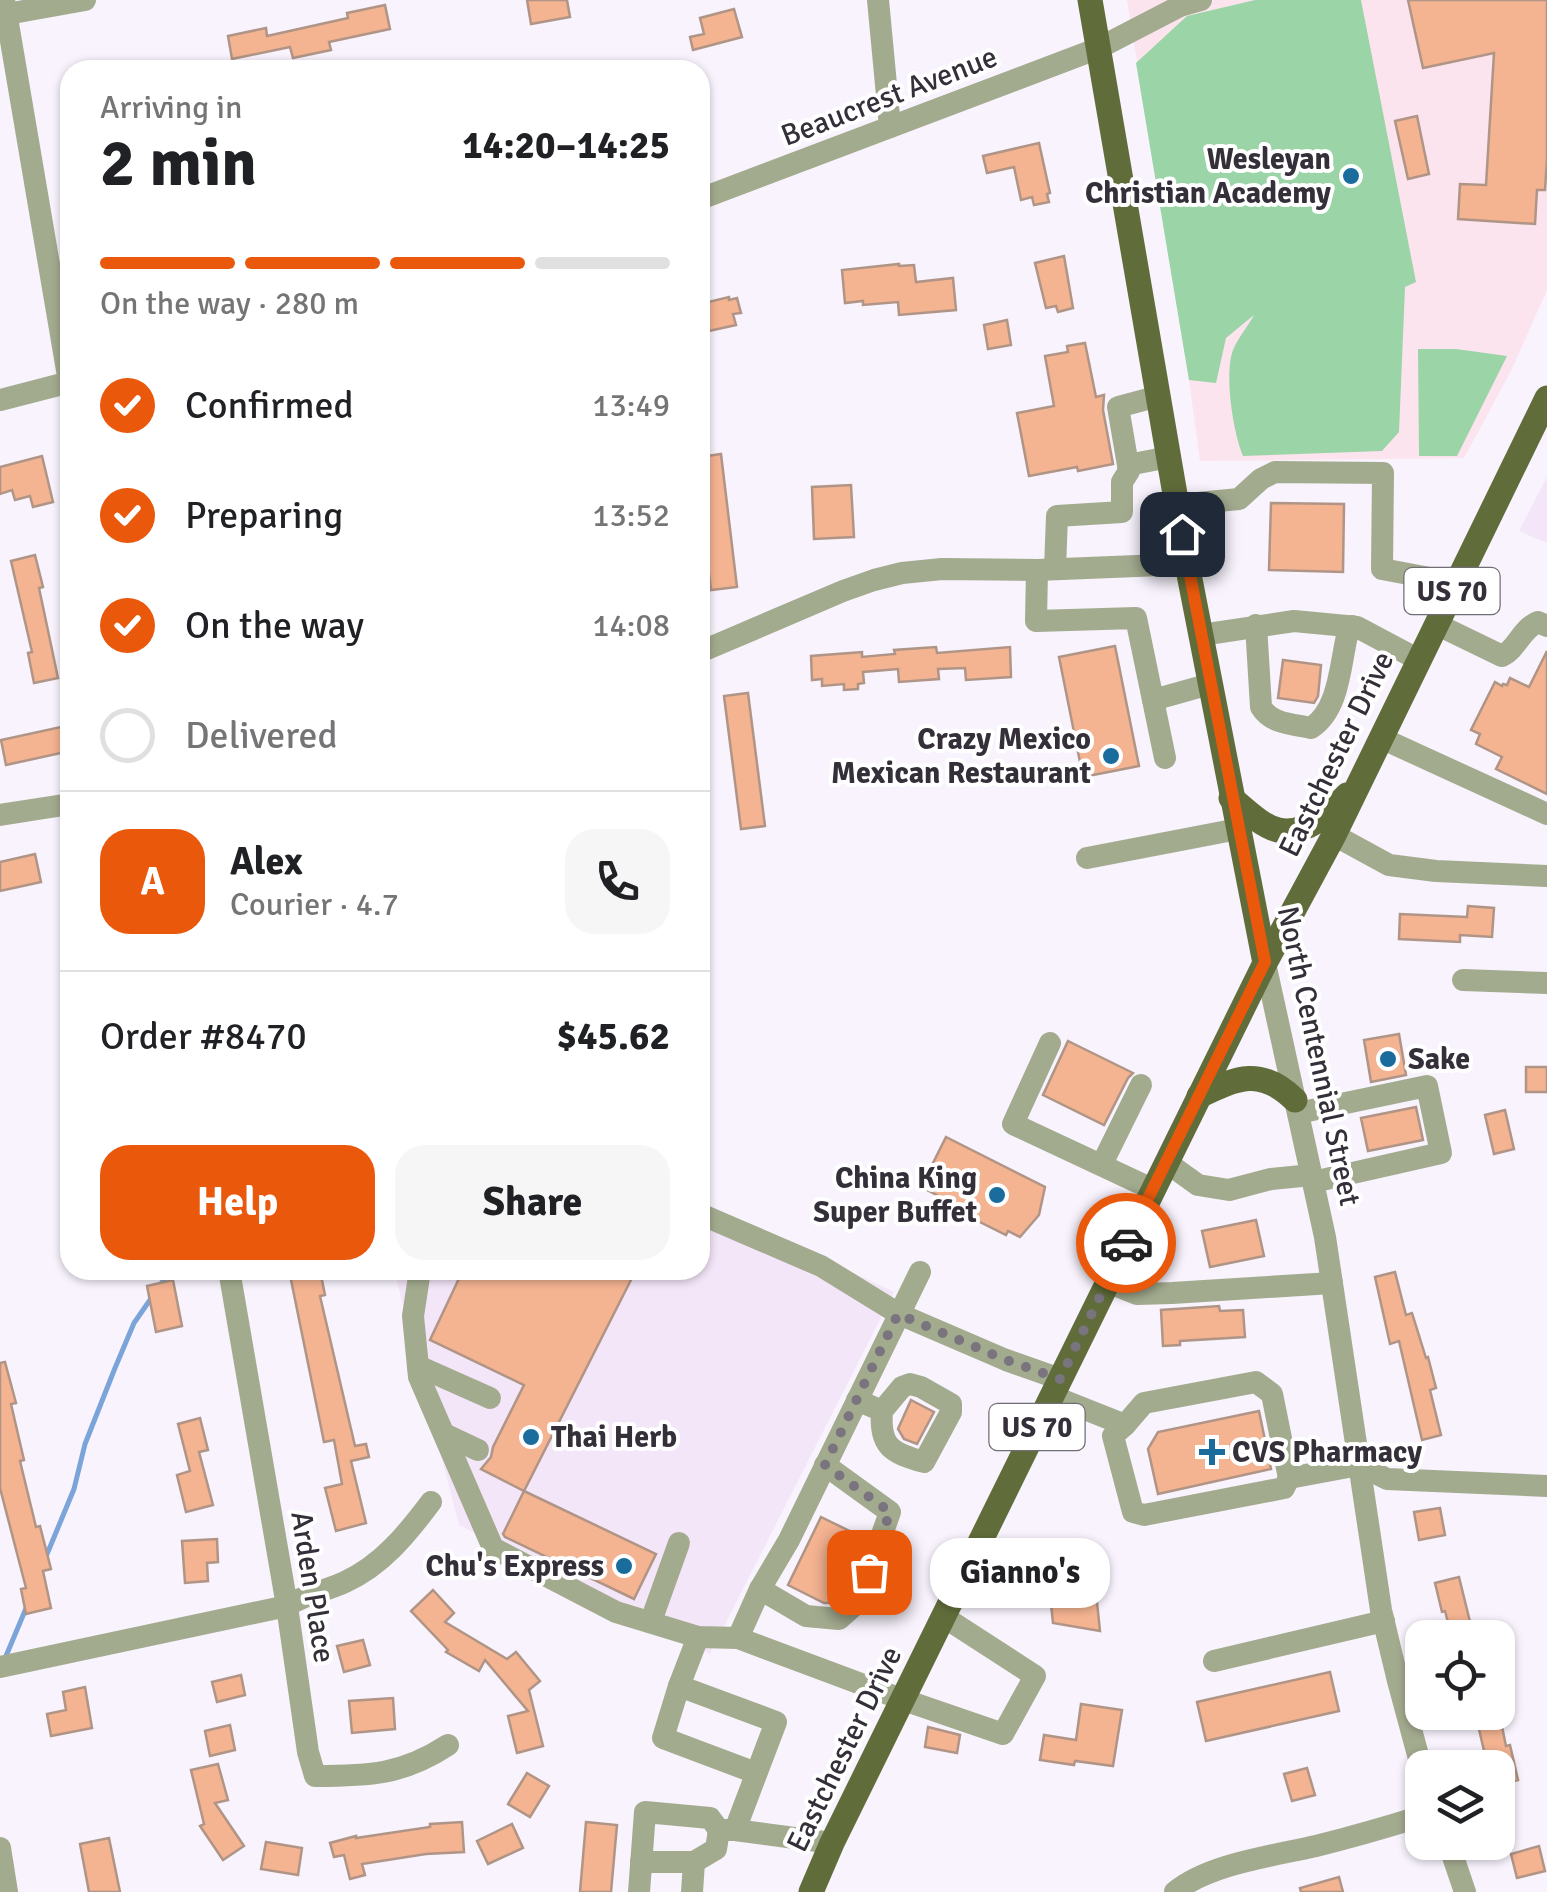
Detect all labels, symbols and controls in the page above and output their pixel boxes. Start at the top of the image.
street label: Beaucrest Avenue [776,38,1002,155]
text: Arriving in [100,88,242,127]
text: 14:20–14:25 [462,122,670,169]
text: 2 min [100,124,257,204]
place label: Wesleyan Christian Academy [1085,141,1331,212]
marker: Wesleyan Christian Academy [1340,165,1362,187]
text: On the way · 280 m [100,284,359,323]
icon: check [100,378,155,433]
text: Confirmed [185,382,354,429]
text: 13:49 [592,386,670,425]
icon: check [100,488,155,543]
text: Preparing [185,492,343,539]
pin [1140,492,1225,577]
text: 13:52 [592,496,670,535]
icon: home [1155,507,1210,562]
road number: US 70 [1404,568,1500,614]
icon: check [100,598,155,653]
text: On the way [185,602,364,649]
text: 14:08 [592,606,670,645]
street label: Eastchester Drive [1271,645,1402,863]
text: Delivered [185,712,338,759]
place label: Crazy Mexico Mexican Restaurant [831,721,1091,792]
marker: Crazy Mexico Mexican Restaurant [1100,745,1122,767]
button: phone [565,829,670,934]
text: Alex [230,838,303,885]
text: A [140,858,165,905]
text: Courier · 4.7 [230,885,399,924]
street label: North Centennial Street [1269,903,1368,1209]
text: Order #8470 [100,1013,307,1060]
text: $45.62 [557,1013,670,1060]
place label: Sake [1408,1041,1470,1078]
marker: Sake [1377,1048,1399,1070]
button: Help [100,1145,375,1260]
button: Share [395,1145,670,1260]
place label: China King Super Buffet [813,1160,977,1231]
marker: China King Super Buffet [986,1184,1008,1206]
courier [1076,1193,1176,1293]
icon: car [1099,1216,1154,1271]
road number: US 70 [990,1404,1084,1450]
place label: Thai Herb [551,1419,677,1456]
marker: Thai Herb [520,1426,542,1448]
place label: CVS Pharmacy [1232,1434,1422,1471]
marker: CVS Pharmacy [1201,1441,1223,1463]
street label: Arden Place [282,1509,343,1666]
pin [827,1530,912,1615]
callout: Gianno's [929,1537,1109,1607]
icon: bag [842,1545,897,1600]
place label: Chu's Express [425,1548,604,1585]
text: Gianno's [960,1553,1080,1592]
marker: Chu's Express [613,1555,635,1577]
map controls [1405,1620,1515,1860]
button: locate [1405,1620,1515,1730]
street label: Eastchester Drive [779,1640,910,1858]
button: layers [1405,1750,1515,1860]

